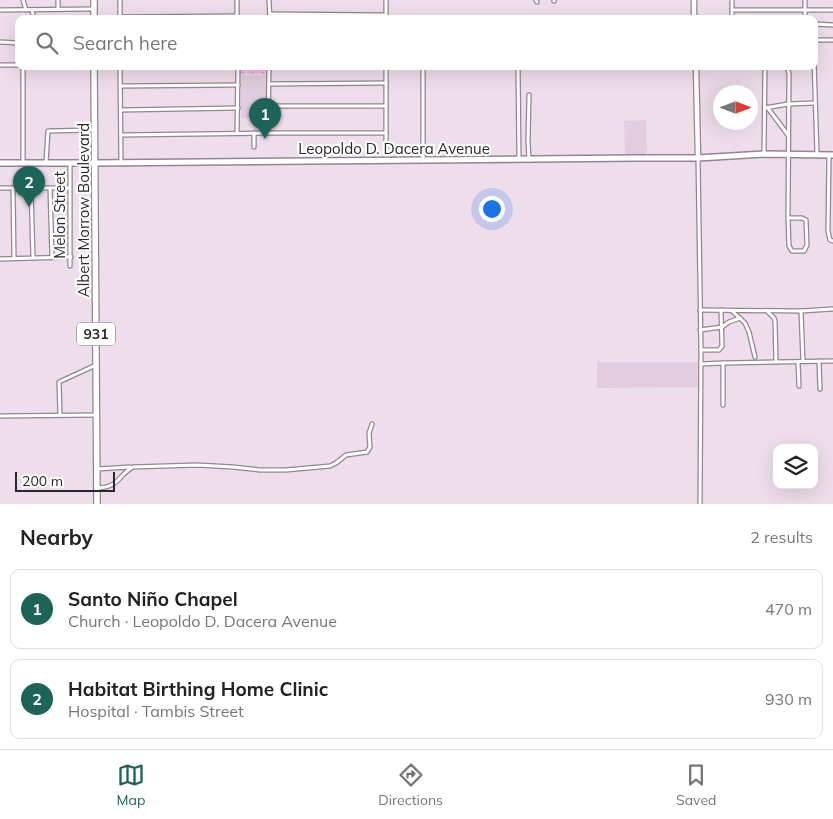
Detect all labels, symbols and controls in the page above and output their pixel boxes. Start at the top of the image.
search box [15,15,818,70]
icon: search [33,29,61,57]
text: Search here [73,31,177,55]
north arrow [713,85,758,130]
pin: 1 [249,98,281,139]
street label: Albert Morrow Boulevard [74,123,93,297]
street label: Leopoldo D. Dacera Avenue [298,139,490,158]
pin: 2 [13,166,45,207]
street label: Melon Street [50,171,69,259]
your location [479,196,505,222]
road number: 931 [77,322,115,346]
map controls [773,444,818,489]
button: layers [773,444,818,489]
scale bar [15,469,115,492]
text: 200 m [22,472,63,490]
text: Nearby [20,524,93,550]
text: 2 results [750,527,813,547]
text: Santo Niño Chapel [68,587,238,611]
text: 1 [32,599,42,619]
text: 470 m [765,599,812,619]
text: Church · Leopoldo D. Dacera Avenue [68,611,337,631]
text: Habitat Birthing Home Clinic [68,677,328,701]
text: 2 [32,689,42,709]
text: 930 m [765,689,812,709]
text: Hospital · Tambis Street [68,701,244,721]
tab: Map [117,761,145,809]
tab: Directions [378,761,443,809]
tab: Saved [676,761,716,809]

